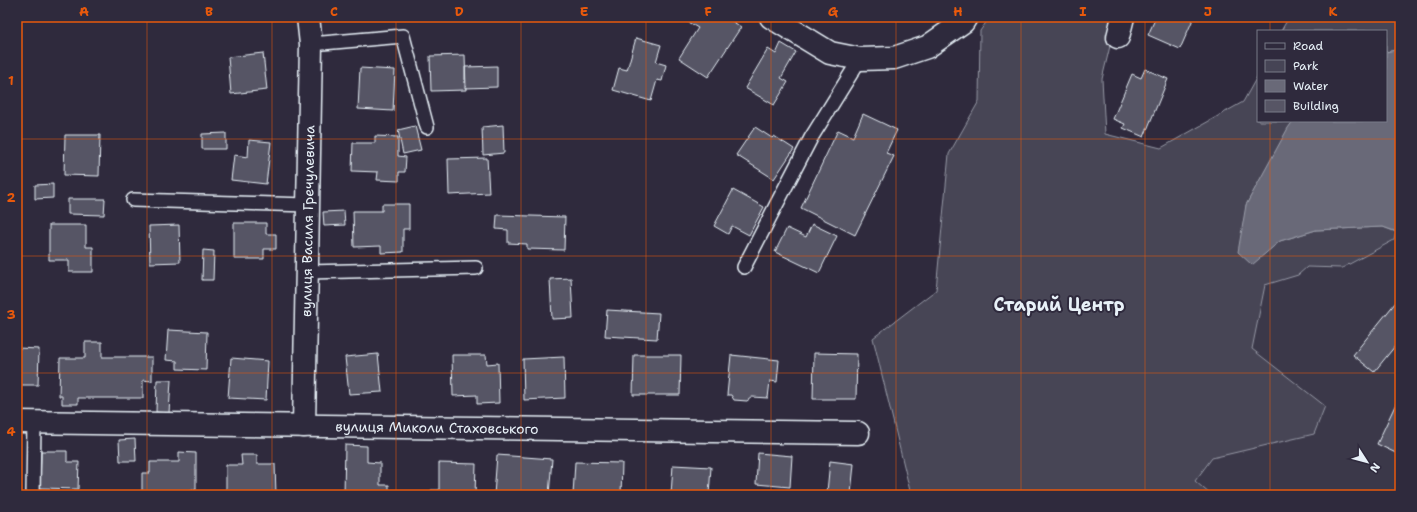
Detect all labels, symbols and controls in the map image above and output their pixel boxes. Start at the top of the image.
text: A [79,3,89,20]
text: B [205,3,213,20]
text: C [330,3,338,20]
text: D [454,3,464,20]
text: E [580,3,589,20]
text: F [704,3,712,20]
text: G [828,3,839,20]
text: H [953,3,963,20]
text: I [1079,3,1087,20]
text: J [1204,3,1212,20]
text: K [1329,3,1338,20]
legend [1257,30,1387,122]
text: Road [1293,38,1324,54]
text: Park [1293,58,1319,74]
text: 1 [8,72,14,89]
text: Water [1293,78,1329,94]
text: Building [1293,98,1339,114]
street label: вулиця Василя Гречулевича [297,125,319,317]
text: 2 [6,189,16,206]
district label: Старий Центр [993,293,1125,317]
text: 3 [6,306,16,323]
street label: вулиця Миколи Стаховського [335,417,539,438]
text: 4 [6,423,16,440]
north arrow [1347,442,1387,482]
text: N [1366,460,1383,476]

